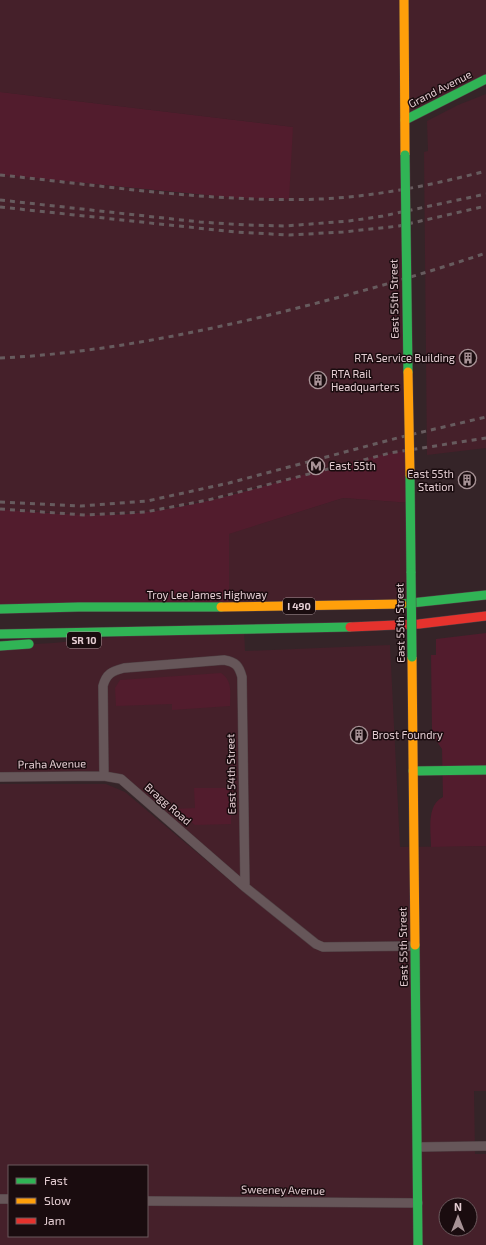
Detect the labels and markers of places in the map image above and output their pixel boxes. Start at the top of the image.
building icon: RTA Service Building [458,348,478,368]
place label: RTA Service Building [354,351,455,364]
place label: RTA Rail Headquarters [331,367,400,393]
building icon: RTA Rail Headquarters [308,370,328,390]
metro station icon: East 55th [306,456,326,476]
place label: East 55th [329,459,376,472]
place label: East 55th Station [407,467,454,493]
building icon: East 55th Station [457,470,477,490]
building icon: Brost Foundry [349,725,369,745]
place label: Brost Foundry [372,728,443,741]

